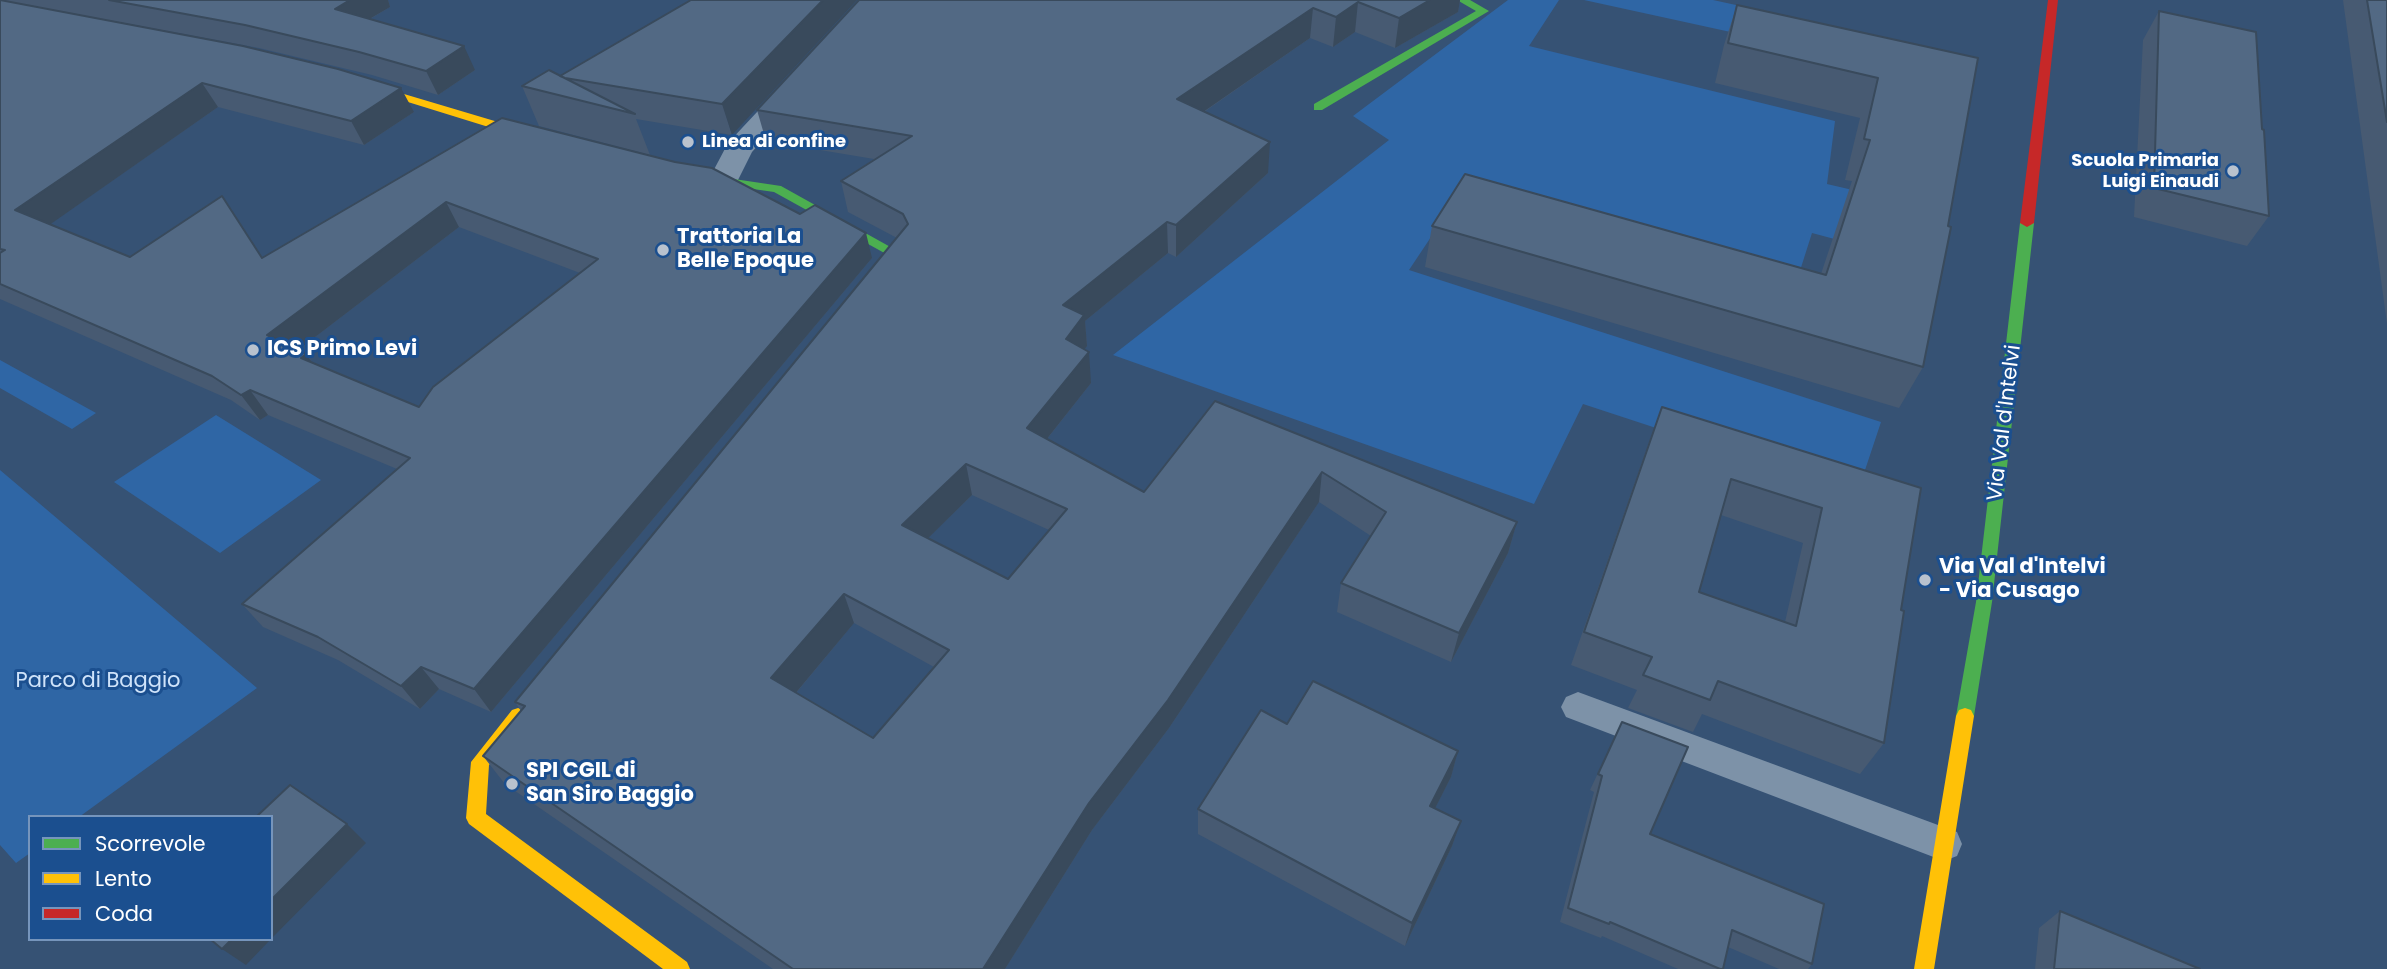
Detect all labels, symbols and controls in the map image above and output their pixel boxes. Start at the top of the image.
place label: Linea di confine [702,131,846,153]
marker: Linea di confine [680,134,696,150]
place label: Scuola Primaria Luigi Einaudi [2071,150,2219,192]
marker: Scuola Primaria Luigi Einaudi [2225,163,2241,179]
place label: Trattoria La Belle Epoque [677,225,814,275]
marker: Trattoria La Belle Epoque [655,242,671,258]
place label: ICS Primo Levi [267,337,417,363]
marker: ICS Primo Levi [245,342,261,358]
street label: Via Val d'Intelvi [1983,343,2027,503]
place label: Via Val d'Intelvi - Via Cusago [1939,555,2106,605]
marker: Via Val d'Intelvi - Via Cusago [1917,572,1933,588]
park label: Parco di Baggio [15,669,181,695]
place label: SPI CGIL di San Siro Baggio [526,759,694,809]
marker: SPI CGIL di San Siro Baggio [504,776,520,792]
legend [28,815,273,941]
text: Scorrevole [95,829,206,858]
text: Lento [95,864,152,893]
text: Coda [95,899,153,928]

